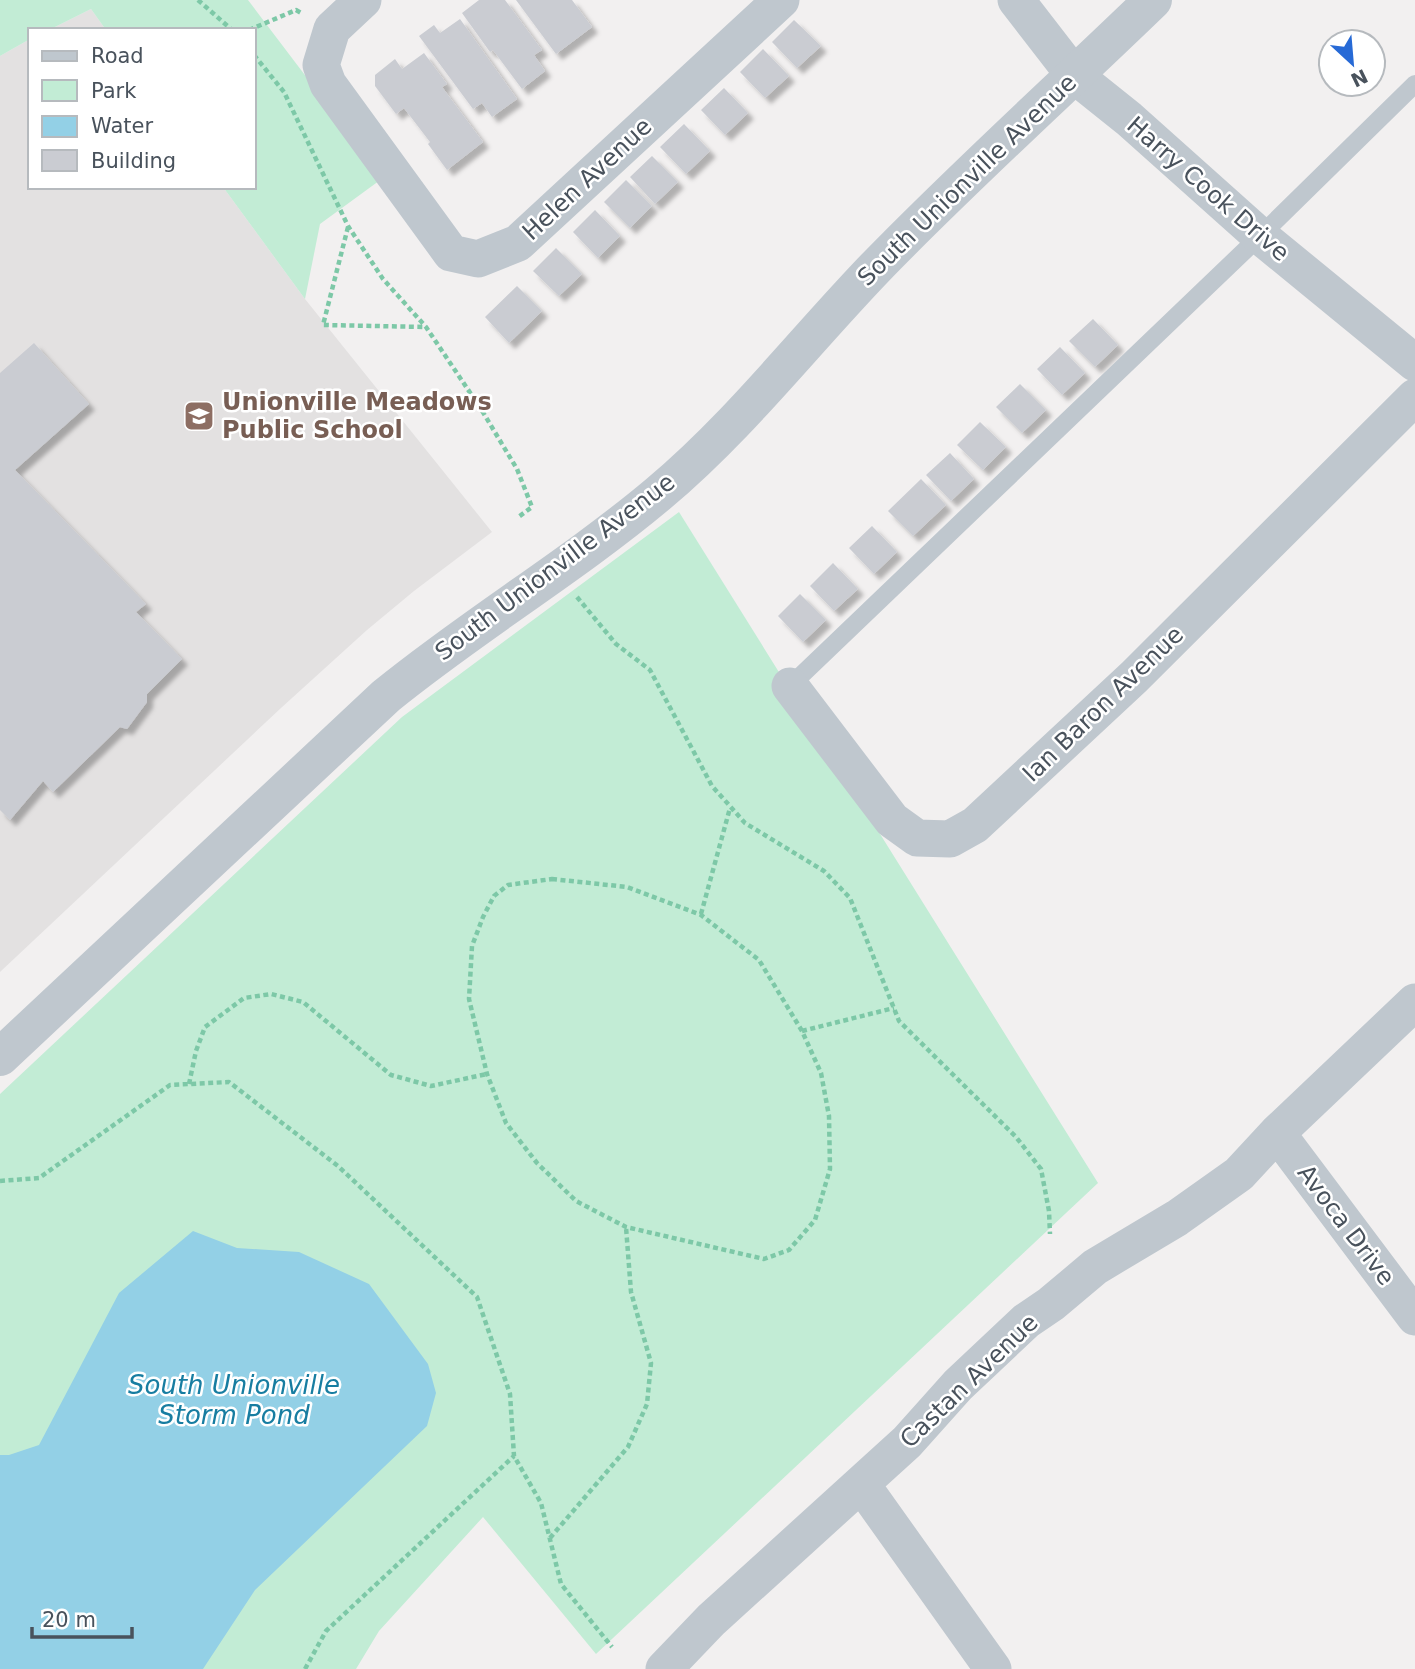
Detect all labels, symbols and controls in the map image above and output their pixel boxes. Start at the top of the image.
legend [28,28,256,189]
north arrow [1317,28,1387,98]
text: Road [91,44,144,68]
text: N [1347,65,1371,92]
street label: South Unionville Avenue [852,68,1082,292]
text: Park [91,79,137,103]
street label: Harry Cook Drive [1121,111,1295,267]
street label: Helen Avenue [517,112,657,246]
text: Water [91,114,153,138]
text: Building [91,149,176,173]
place label: Unionville Meadows Public School [222,388,492,444]
school or university icon: Unionville Meadows Public School [182,399,216,433]
street label: South Unionville Avenue [430,468,680,666]
street label: Ian Baron Avenue [1017,620,1189,788]
street label: Avoca Drive [1292,1159,1400,1291]
street label: Castan Avenue [895,1308,1043,1454]
water label: South Unionville Storm Pond [128,1370,340,1430]
scale bar [32,1596,131,1640]
text: 20 m [42,1608,96,1632]

